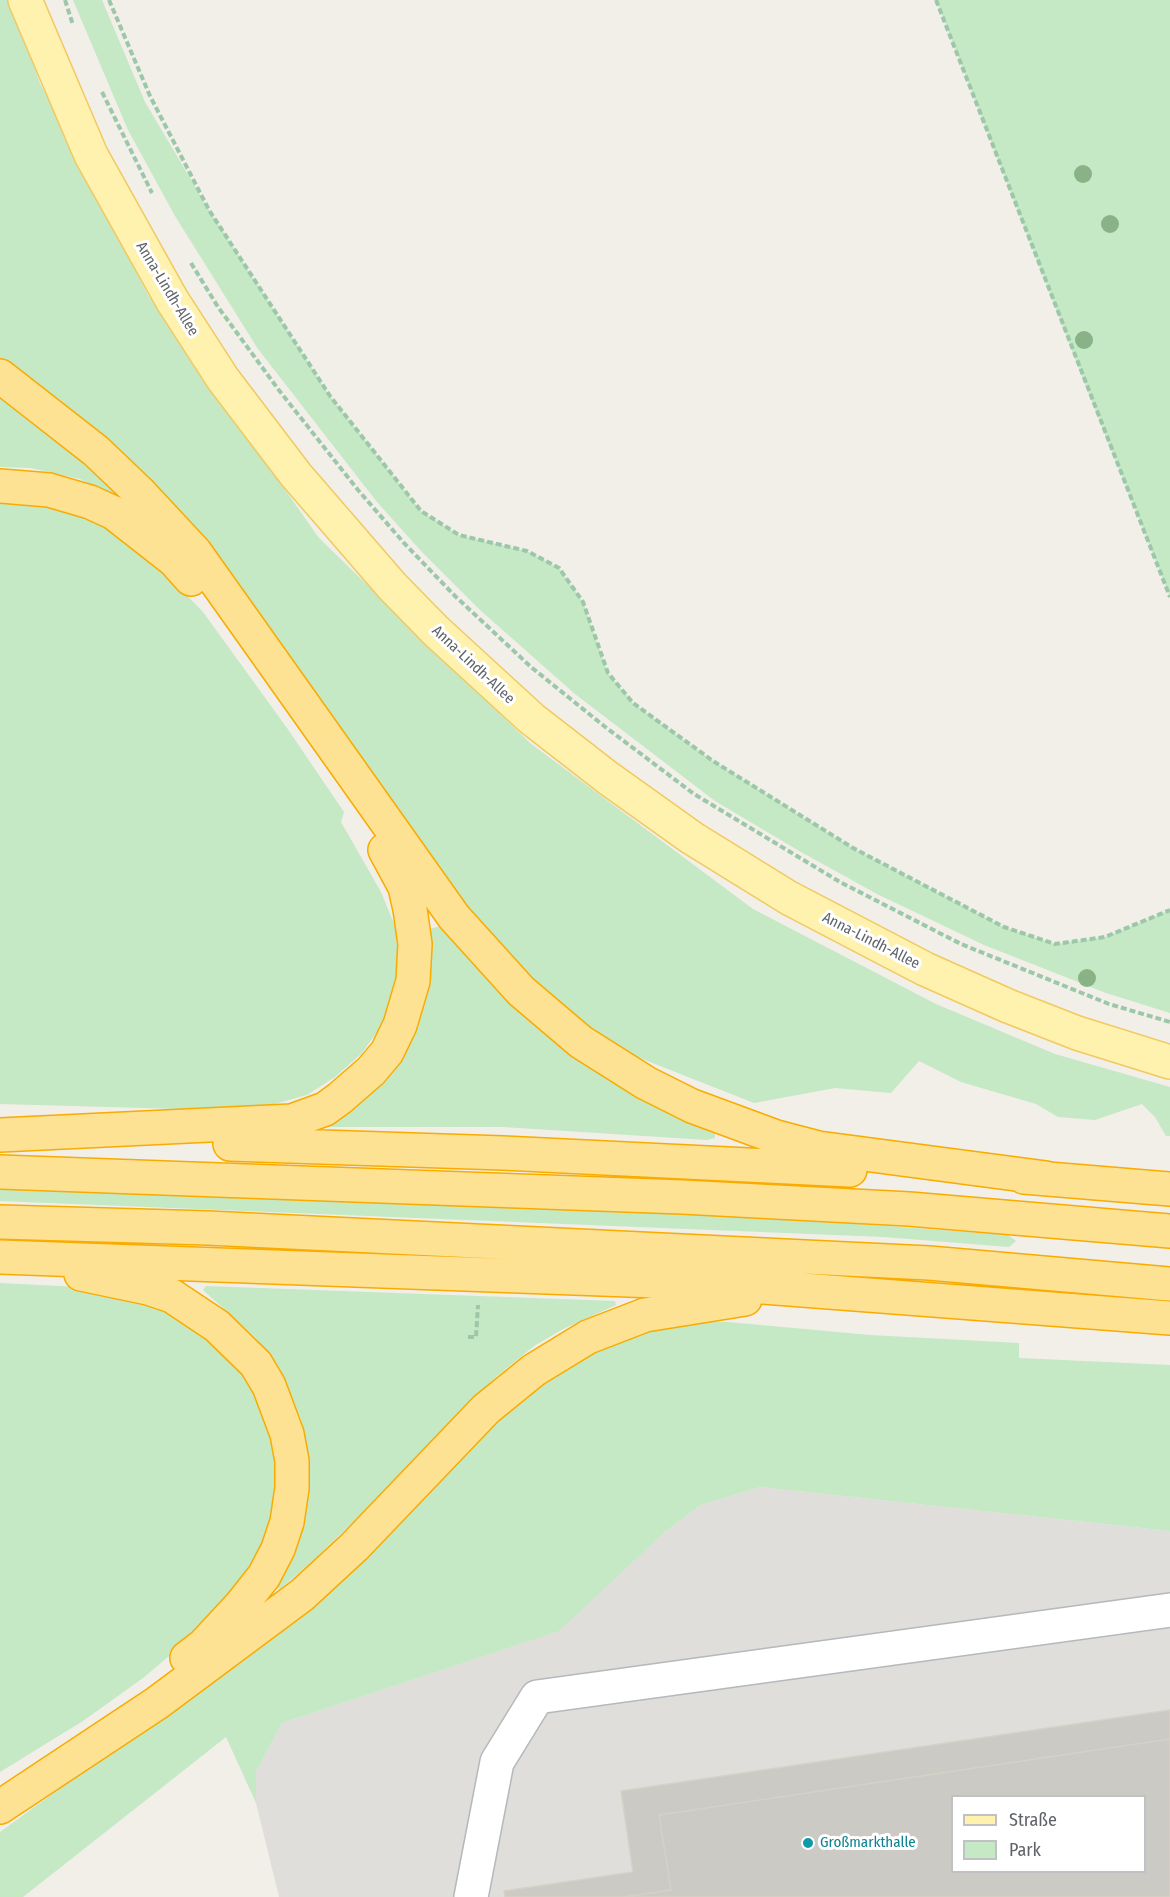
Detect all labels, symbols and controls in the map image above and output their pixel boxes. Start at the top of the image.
street label: Anna-Lindh-Allee [132,239,202,339]
street label: Anna-Lindh-Allee [428,622,518,708]
street label: Anna-Lindh-Allee [819,909,923,973]
legend [951,1795,1146,1873]
text: Straße [1009,1809,1057,1831]
place label: Großmarkthalle [820,1834,916,1852]
marker: Großmarkthalle [801,1836,815,1850]
text: Park [1009,1839,1041,1861]

